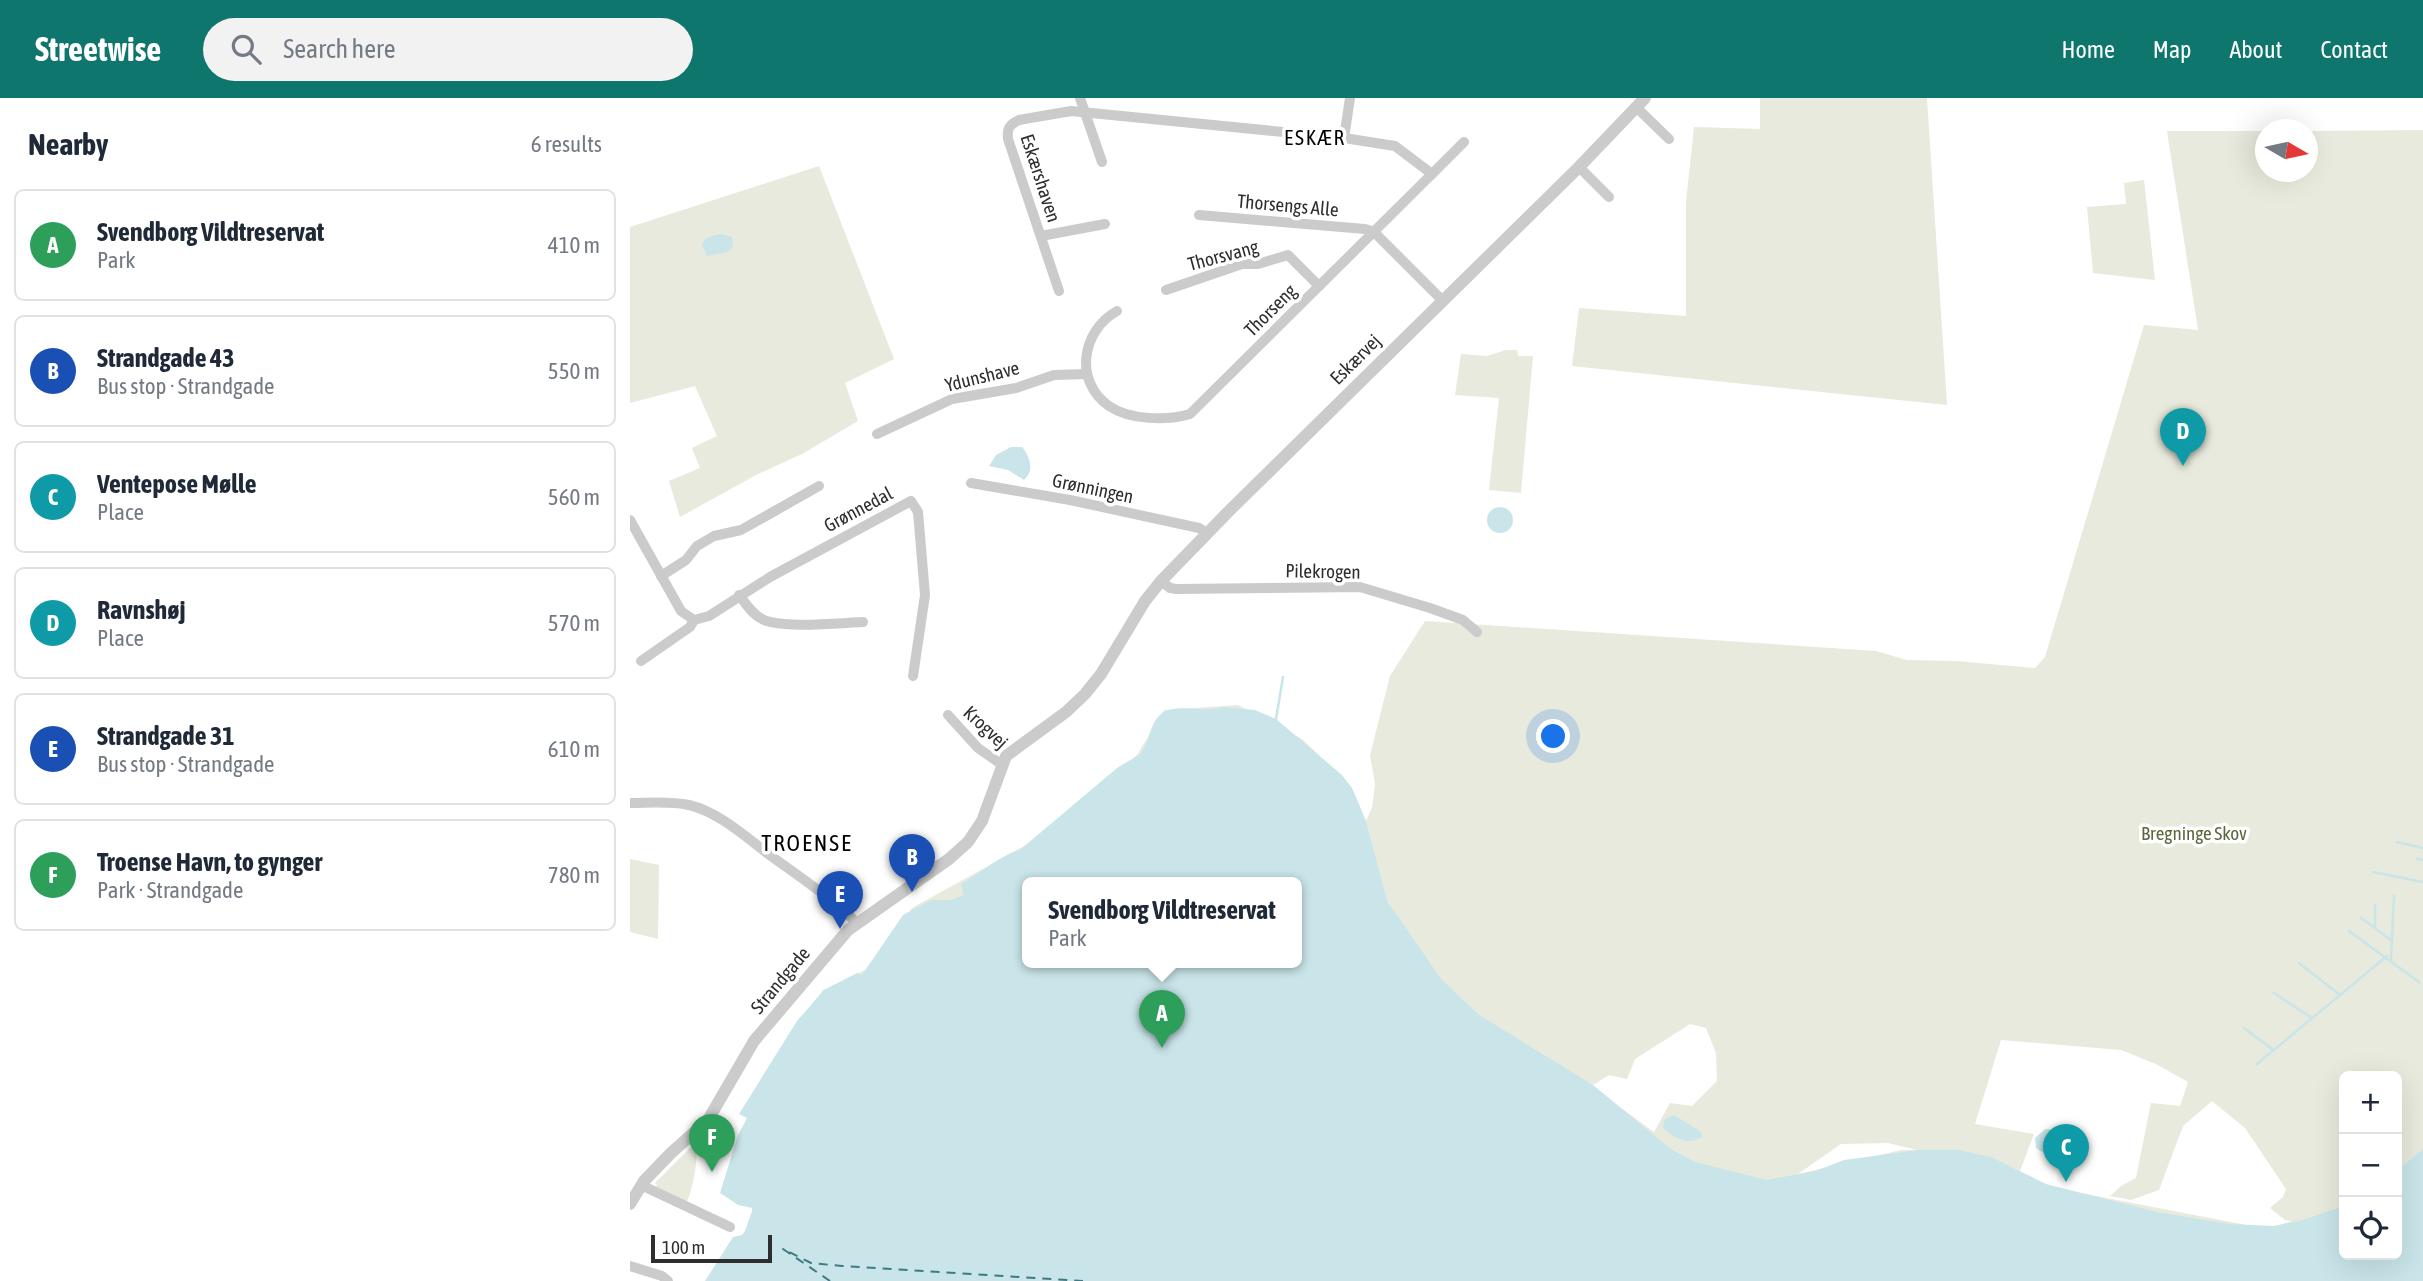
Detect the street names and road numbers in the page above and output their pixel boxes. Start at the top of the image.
street label: Eskærshaven [1016,131,1066,225]
street label: Thorsengs Alle [1236,190,1340,220]
street label: Thorsvang [1185,235,1262,275]
street label: Thorseng [1239,279,1301,341]
street label: Eskærvej [1325,329,1385,389]
street label: Ydunshave [943,356,1021,396]
street label: Grønningen [1050,469,1136,507]
street label: Grønnedal [820,482,896,536]
street label: Pilekrogen [1285,559,1361,583]
street label: Krogvej [959,701,1013,753]
street label: Strandgade [746,942,814,1018]

